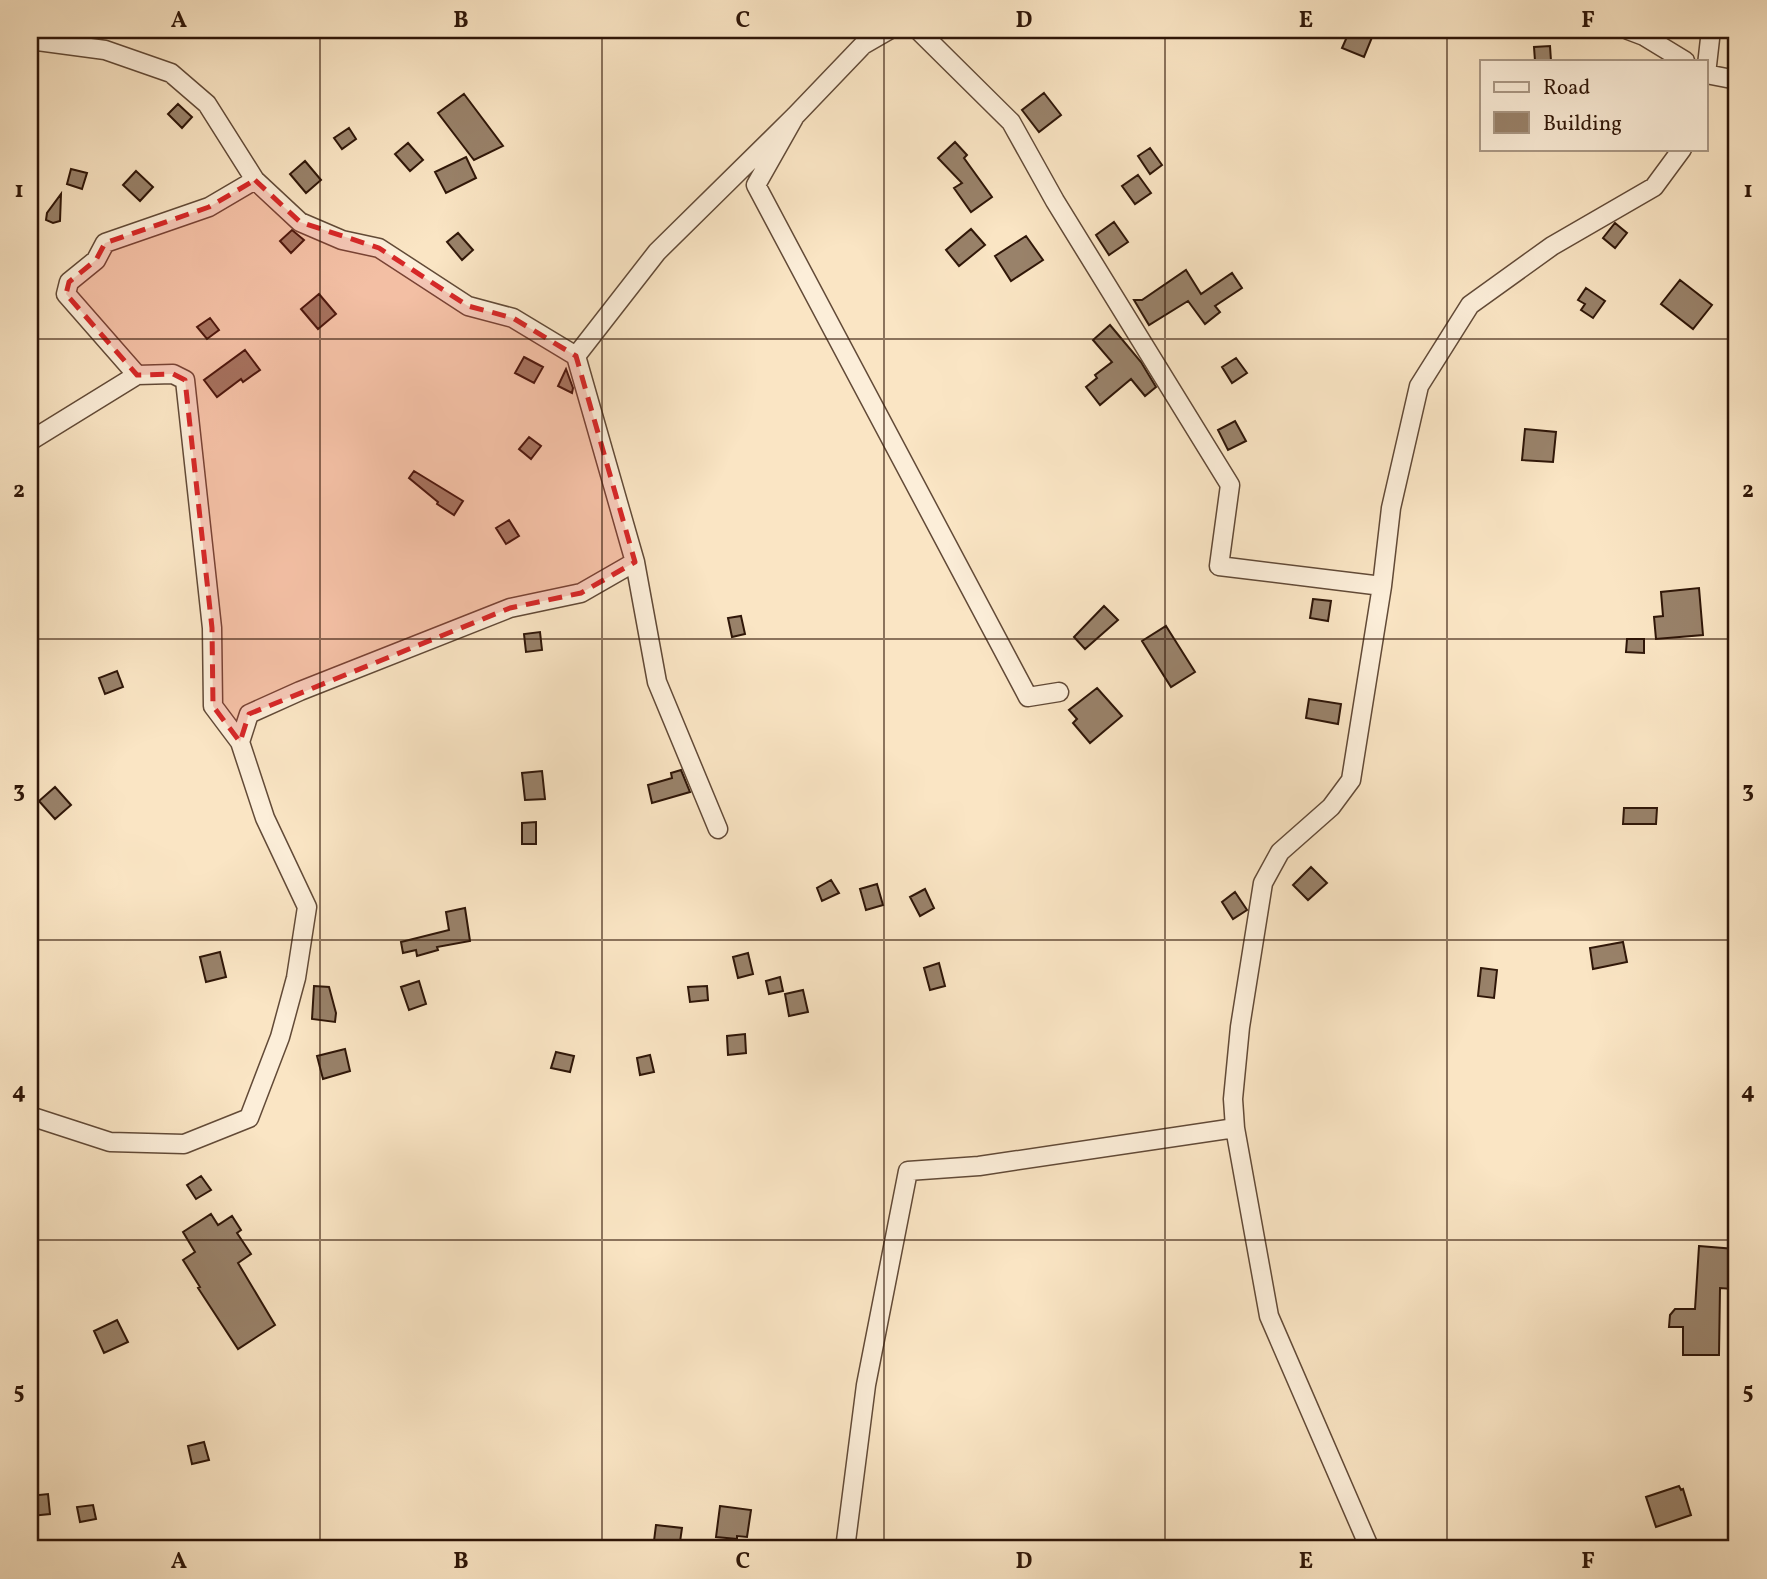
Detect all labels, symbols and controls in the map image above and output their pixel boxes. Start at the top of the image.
text: A [171,5,187,37]
text: B [453,5,469,37]
text: C [736,5,750,37]
text: D [1016,5,1033,37]
text: E [1299,5,1313,37]
text: F [1581,5,1595,37]
legend [1480,60,1708,150]
text: Road [1543,74,1590,103]
text: Building [1543,110,1622,139]
text: 1 [14,175,24,207]
text: 1 [1743,175,1753,207]
text: 2 [13,475,25,507]
text: 2 [1742,475,1754,507]
text: 3 [13,775,25,807]
text: 3 [1742,775,1754,807]
text: 4 [12,1076,26,1108]
text: 4 [1741,1076,1755,1108]
text: 5 [13,1376,25,1408]
text: 5 [1742,1376,1754,1408]
text: A [171,1546,187,1578]
text: B [453,1546,469,1578]
text: C [736,1546,750,1578]
text: D [1016,1546,1033,1578]
text: E [1299,1546,1313,1578]
text: F [1581,1546,1595,1578]

